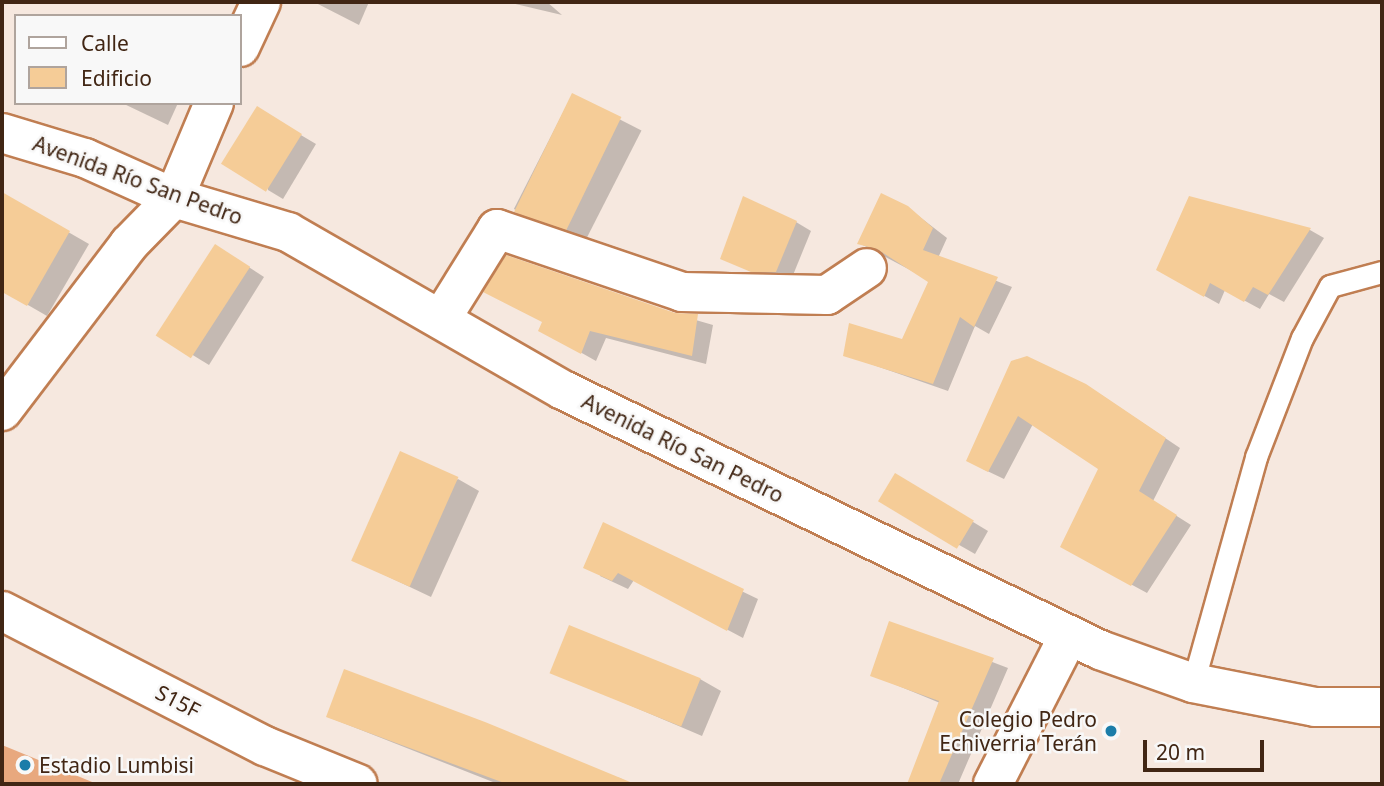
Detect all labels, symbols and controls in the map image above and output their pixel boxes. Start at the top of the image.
legend [14,14,242,105]
text: Calle [81,29,129,57]
text: Edificio [81,64,152,92]
street label: Avenida Río San Pedro [30,130,246,230]
street label: Avenida Río San Pedro [578,388,788,508]
street label: S15F [152,679,204,723]
place label: Colegio Pedro Echiverria Terán [939,706,1097,756]
marker: Colegio Pedro Echiverria Terán [1103,723,1119,739]
scale bar [1146,726,1267,770]
text: 20 m [1156,738,1205,766]
place label: Estadio Lumbisi [39,752,194,778]
marker: Estadio Lumbisi [17,757,33,773]

